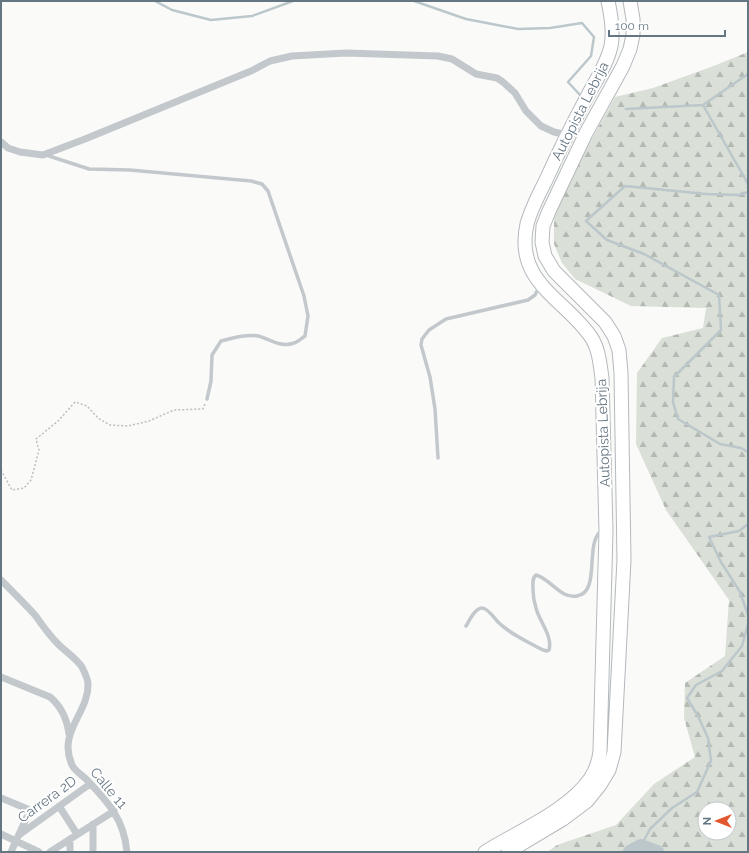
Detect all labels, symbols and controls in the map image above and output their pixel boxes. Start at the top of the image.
scale bar [609,12,725,38]
text: 100 m [615,19,649,33]
street label: Autopista Lebrija [548,59,612,163]
street label: Autopista Lebrija [593,379,613,487]
street label: Calle 11 [87,764,131,812]
street label: Carrera 2D [15,772,79,826]
north arrow [697,801,737,841]
text: N [701,817,714,825]

